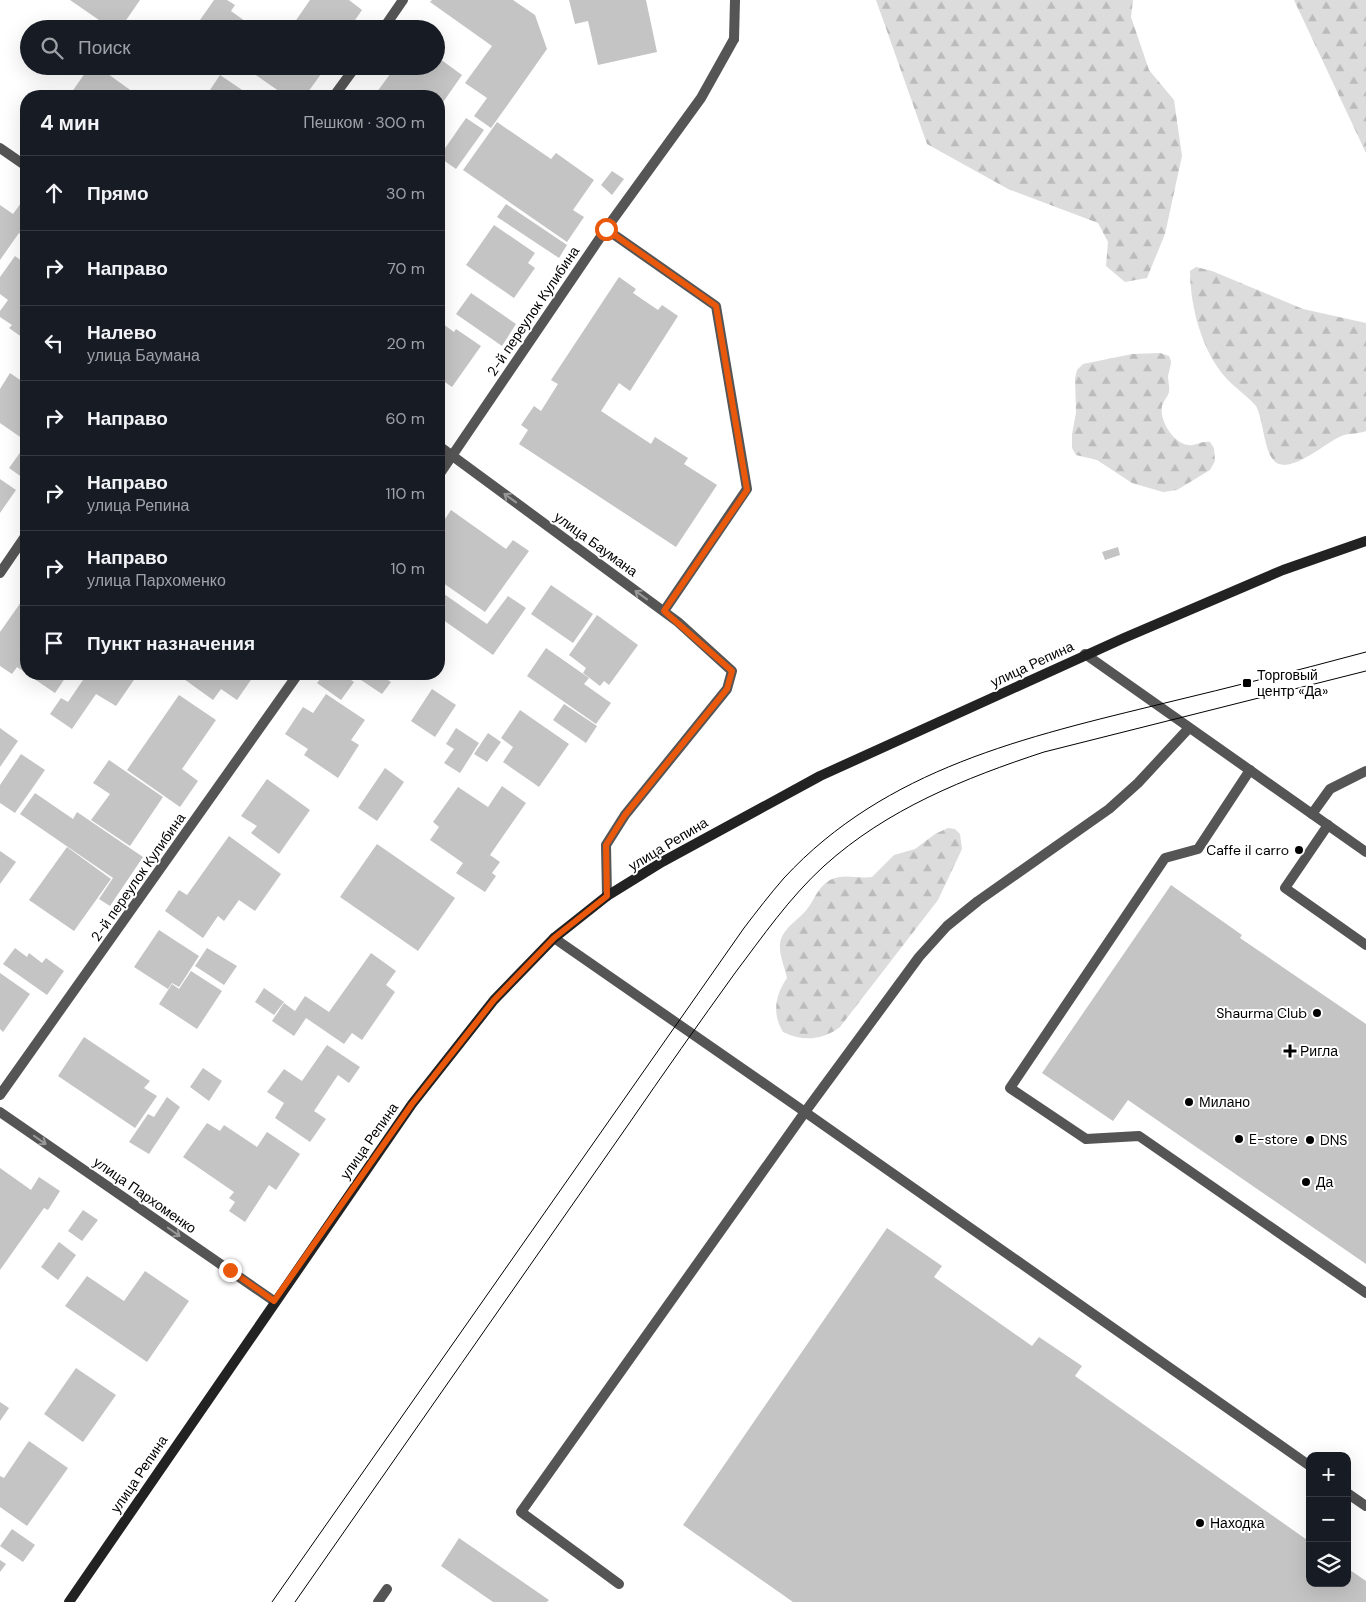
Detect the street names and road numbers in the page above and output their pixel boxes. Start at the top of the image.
street label: 2-й переулок Кулибина [483,242,583,379]
street label: улица Баумана [551,508,641,580]
street label: улица Репина [988,637,1077,691]
street label: 2-й переулок Кулибина [87,809,189,945]
street label: улица Репина [625,813,711,875]
street label: улица Репина [336,1099,402,1183]
street label: улица Пархоменко [90,1153,200,1237]
street label: улица Репина [106,1432,172,1516]

